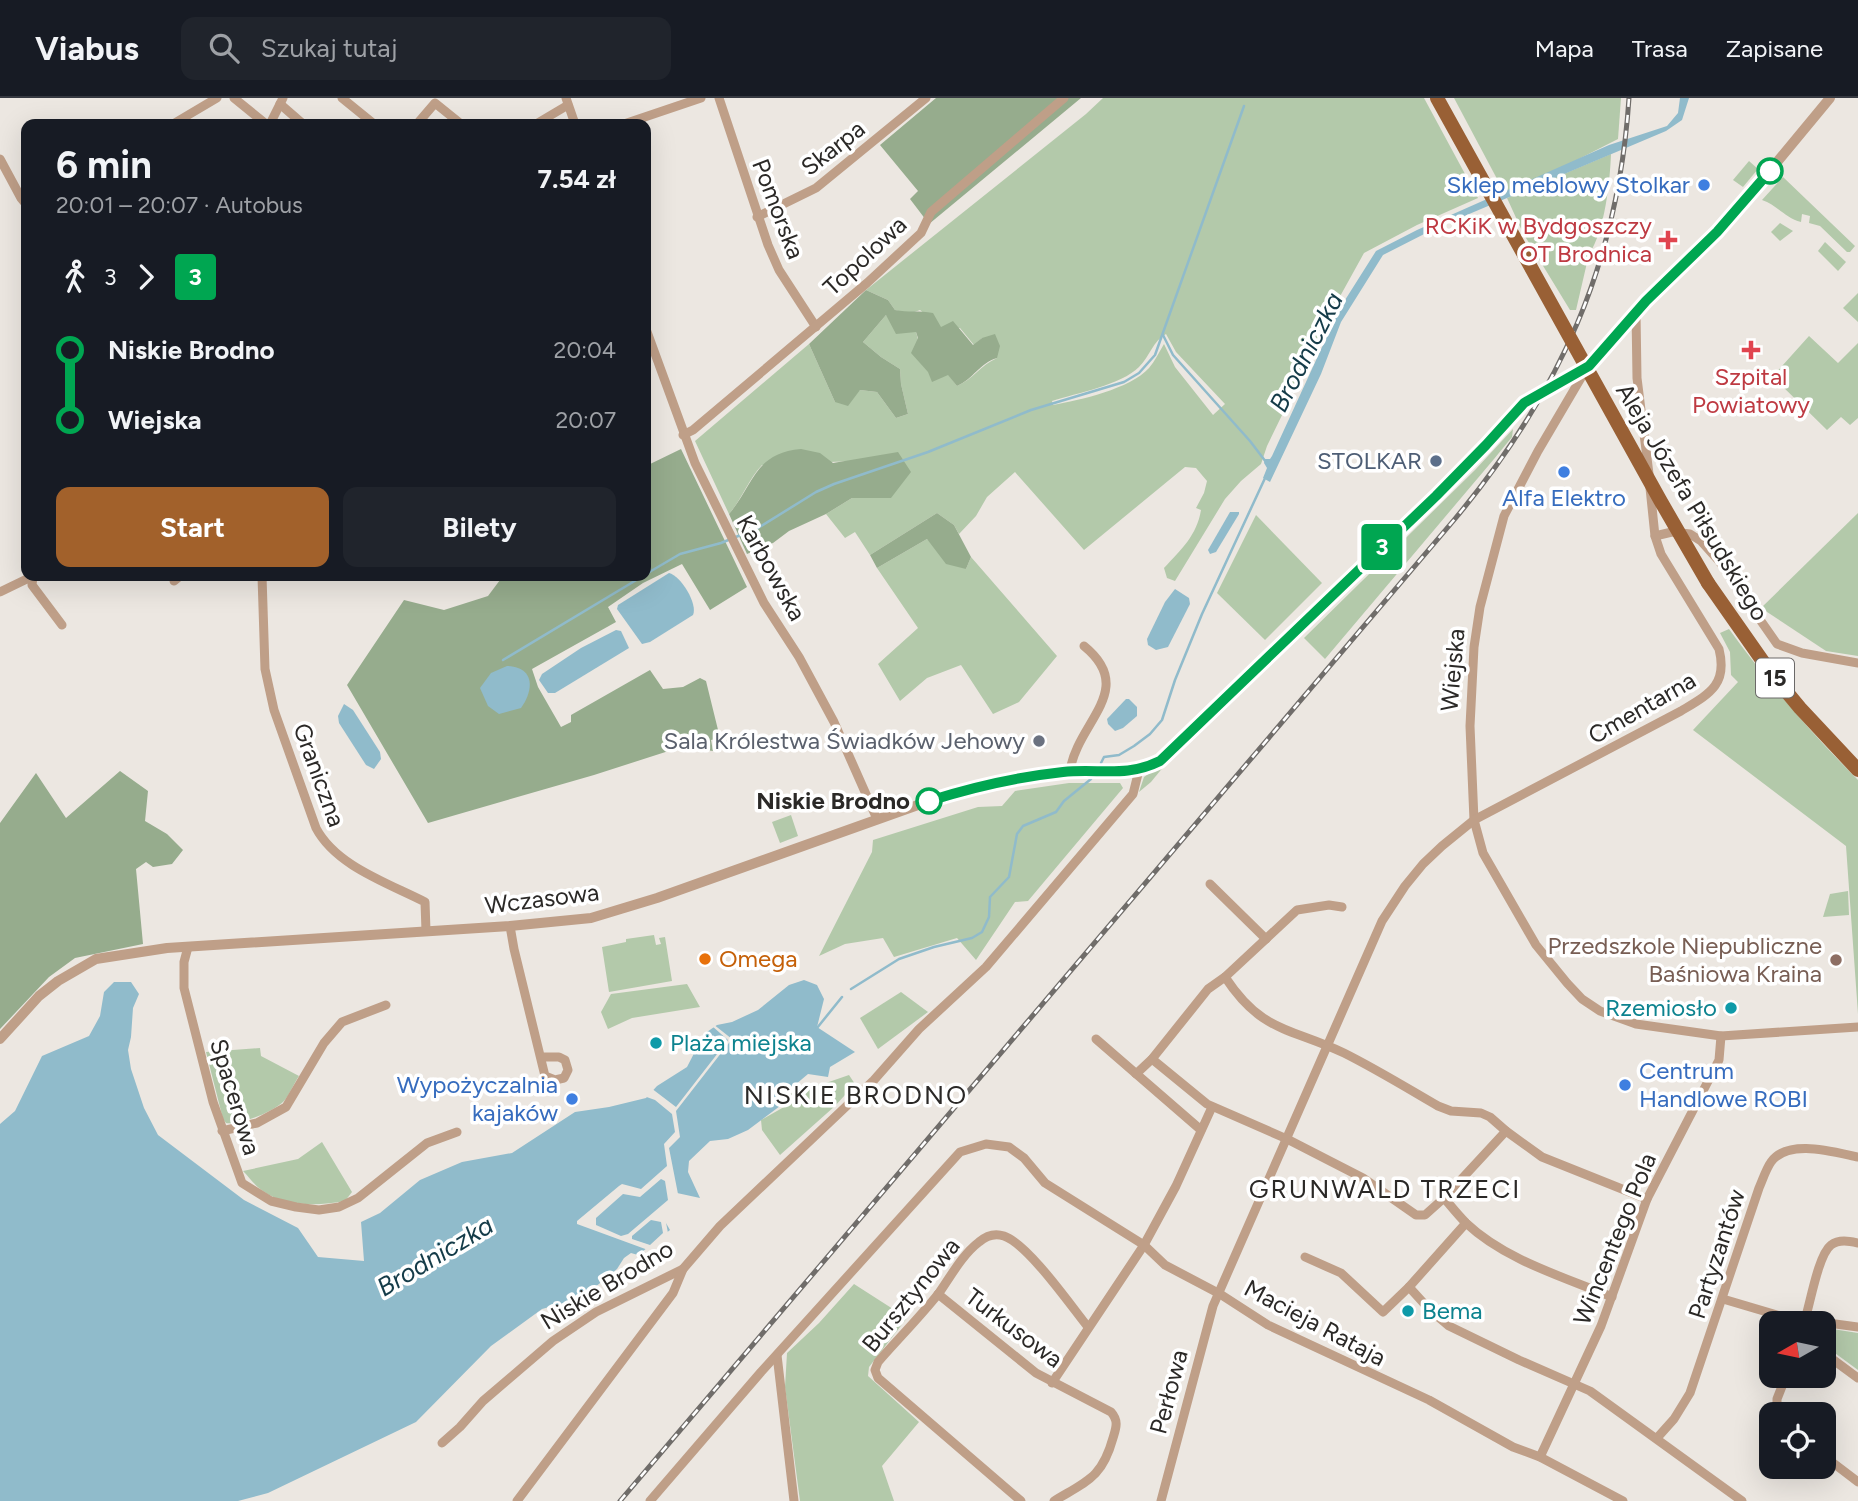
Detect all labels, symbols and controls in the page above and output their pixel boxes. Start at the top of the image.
search box [181,17,671,80]
text: Viabus [35,29,139,68]
icon: search [205,29,243,67]
text: Szukaj tutaj [261,32,397,64]
text: Mapa [1535,34,1594,63]
text: Trasa [1632,34,1688,63]
text: Zapisane [1726,34,1823,63]
street label: Skarpa [795,114,870,181]
text: 6 min [56,142,152,188]
street label: Pomorska [746,155,811,263]
unlabelled marker [1757,158,1783,184]
text: 7.54 zł [538,163,616,195]
place label: Sklep meblowy Stolkar [1447,170,1690,199]
marker: Sklep meblowy Stolkar [1696,177,1712,193]
text: 20:01 – 20:07 · Autobus [56,191,303,219]
street label: Topolowa [817,210,912,302]
place label: RCKiK w Bydgoszczy OT Brodnica [1425,211,1652,268]
marker: RCKiK w Bydgoszczy OT Brodnica [1658,230,1678,250]
icon: walk [56,258,94,296]
icon: forward [127,258,165,296]
text: 3 [189,262,202,291]
text: 3 [104,263,117,291]
water label: Brodniczka [1262,287,1350,417]
text: Niskie Brodno [108,334,275,366]
text: 20:04 [554,336,616,364]
marker: Szpital Powiatowy [1741,340,1761,360]
place label: Szpital Powiatowy [1692,362,1810,419]
street label: Aleja Józefa Piłsudskiego [1610,378,1775,626]
text: Wiejska [108,404,202,436]
text: 20:07 [555,406,616,434]
place label: STOLKAR [1317,446,1422,475]
marker: STOLKAR [1428,453,1444,469]
marker: Alfa Elektro [1556,464,1572,480]
place label: Alfa Elektro [1502,483,1626,512]
button: Start [56,487,329,567]
button: Bilety [343,487,616,567]
street label: Karbowska [731,510,812,626]
line badge: 3 [1359,524,1405,570]
text: 3 [1375,532,1389,561]
street label: Wiejska [1434,627,1471,713]
road number: 15 [1756,658,1794,698]
street label: Cmentarna [1583,665,1701,750]
street label: Graniczna [287,719,352,831]
place label: Sala Królestwa Świadków Jehowy [664,726,1025,755]
marker: Sala Królestwa Świadków Jehowy [1031,733,1047,749]
place label: Niskie Brodno [756,786,910,815]
marker: Niskie Brodno [916,788,942,814]
street label: Wczasowa [483,877,601,920]
place label: Przedszkole Niepubliczne Baśniowa Kraina [1548,931,1822,988]
place label: Omega [719,944,797,973]
marker: Omega [697,951,713,967]
marker: Przedszkole Niepubliczne Baśniowa Kraina [1828,952,1844,968]
place label: Rzemiosło [1605,993,1717,1022]
marker: Rzemiosło [1723,1000,1739,1016]
place label: Plaża miejska [670,1028,812,1057]
street label: Spacerowa [204,1035,267,1158]
marker: Plaża miejska [648,1035,664,1051]
place label: Centrum Handlowe ROBI [1639,1056,1808,1113]
place label: Wypożyczalnia kajaków [397,1070,558,1127]
marker: Centrum Handlowe ROBI [1617,1077,1633,1093]
district label: NISKIE BRODNO [744,1079,968,1111]
marker: Wypożyczalnia kajaków [564,1091,580,1107]
street label: Wincentego Pola [1567,1149,1662,1329]
district label: GRUNWALD TRZECI [1249,1173,1521,1205]
street label: Partyzantów [1682,1185,1751,1322]
water label: Brodniczka [371,1209,499,1303]
street label: Bursztynowa [856,1232,965,1358]
street label: Niskie Brodno [535,1234,678,1336]
street label: Macieja Rataja [1240,1273,1391,1372]
street label: Turkusowa [960,1282,1069,1374]
place label: Bema [1422,1296,1482,1325]
marker: Bema [1400,1303,1416,1319]
north arrow [1759,1311,1836,1388]
map controls [1759,1311,1836,1479]
street label: Perłowa [1143,1347,1194,1437]
button: locate [1759,1402,1836,1479]

